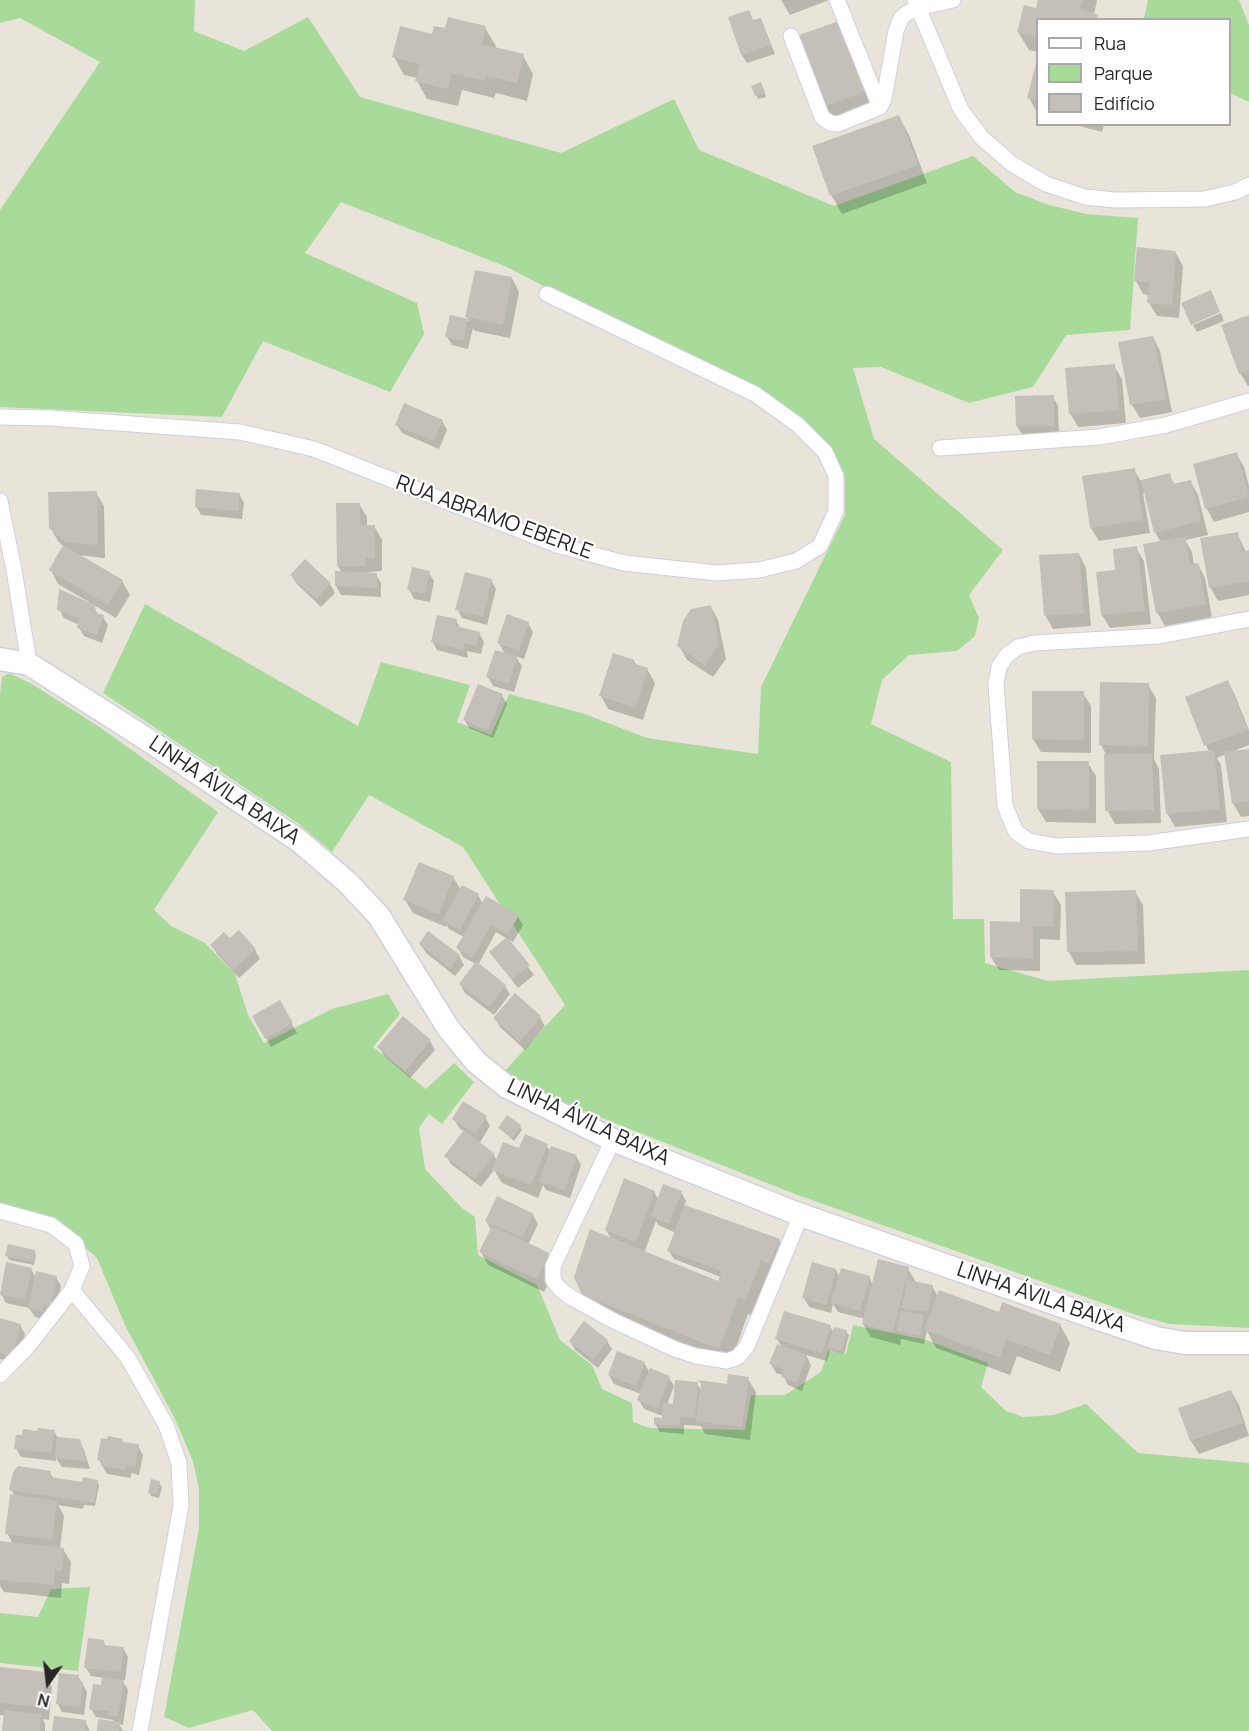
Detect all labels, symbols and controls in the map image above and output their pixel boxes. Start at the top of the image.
legend [1036,18,1231,126]
text: Rua [1094,31,1126,55]
text: Parque [1094,61,1153,85]
text: Edifício [1094,91,1155,115]
street label: RUA ABRAMO EBERLE [392,471,596,565]
street label: LINHA ÁVILA BAIXA [144,731,304,851]
street label: LINHA ÁVILA BAIXA [503,1074,673,1172]
street label: LINHA ÁVILA BAIXA [953,1257,1129,1339]
north arrow [18,1653,78,1713]
text: N [35,1688,52,1713]

